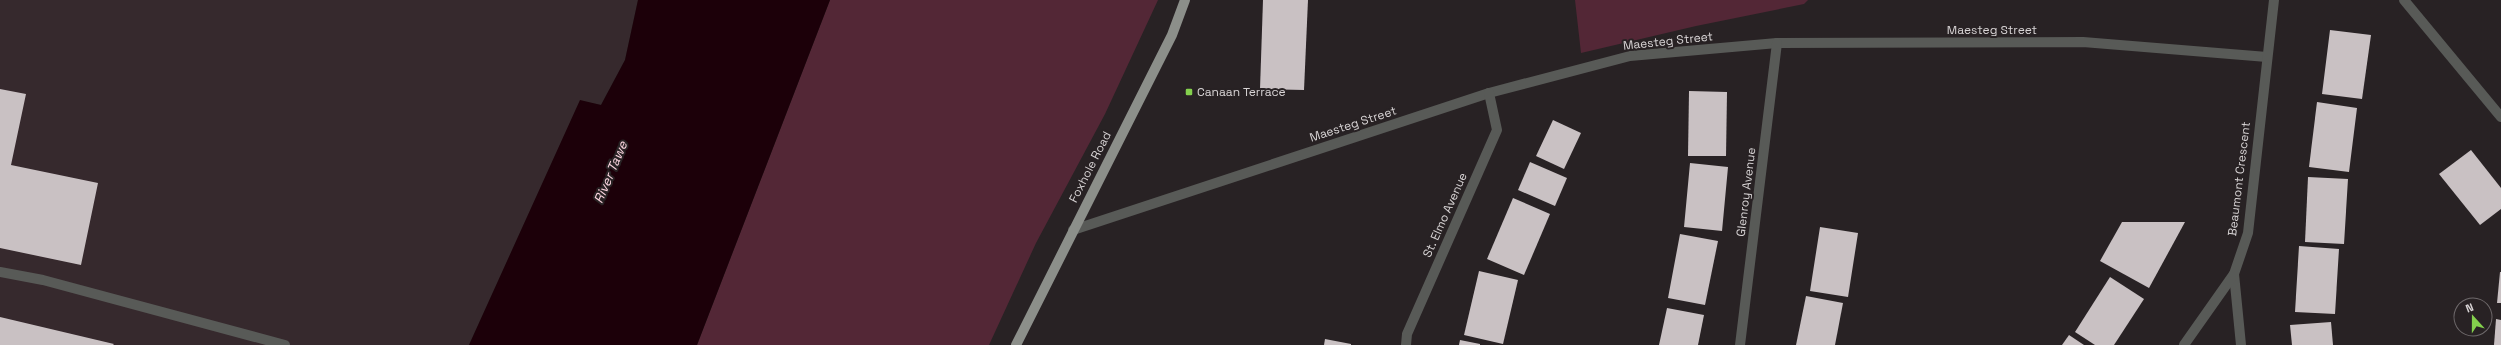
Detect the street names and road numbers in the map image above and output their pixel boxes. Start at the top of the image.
street label: Maesteg Street [1947,22,2037,38]
street label: Maesteg Street [1622,28,1714,54]
street label: Maesteg Street [1308,102,1398,146]
street label: Beaumont Crescent [2224,121,2254,237]
street label: Foxhole Road [1065,129,1115,205]
street label: Glenroy Avenue [1733,147,1759,237]
street label: St. Elmo Avenue [1419,170,1471,260]

